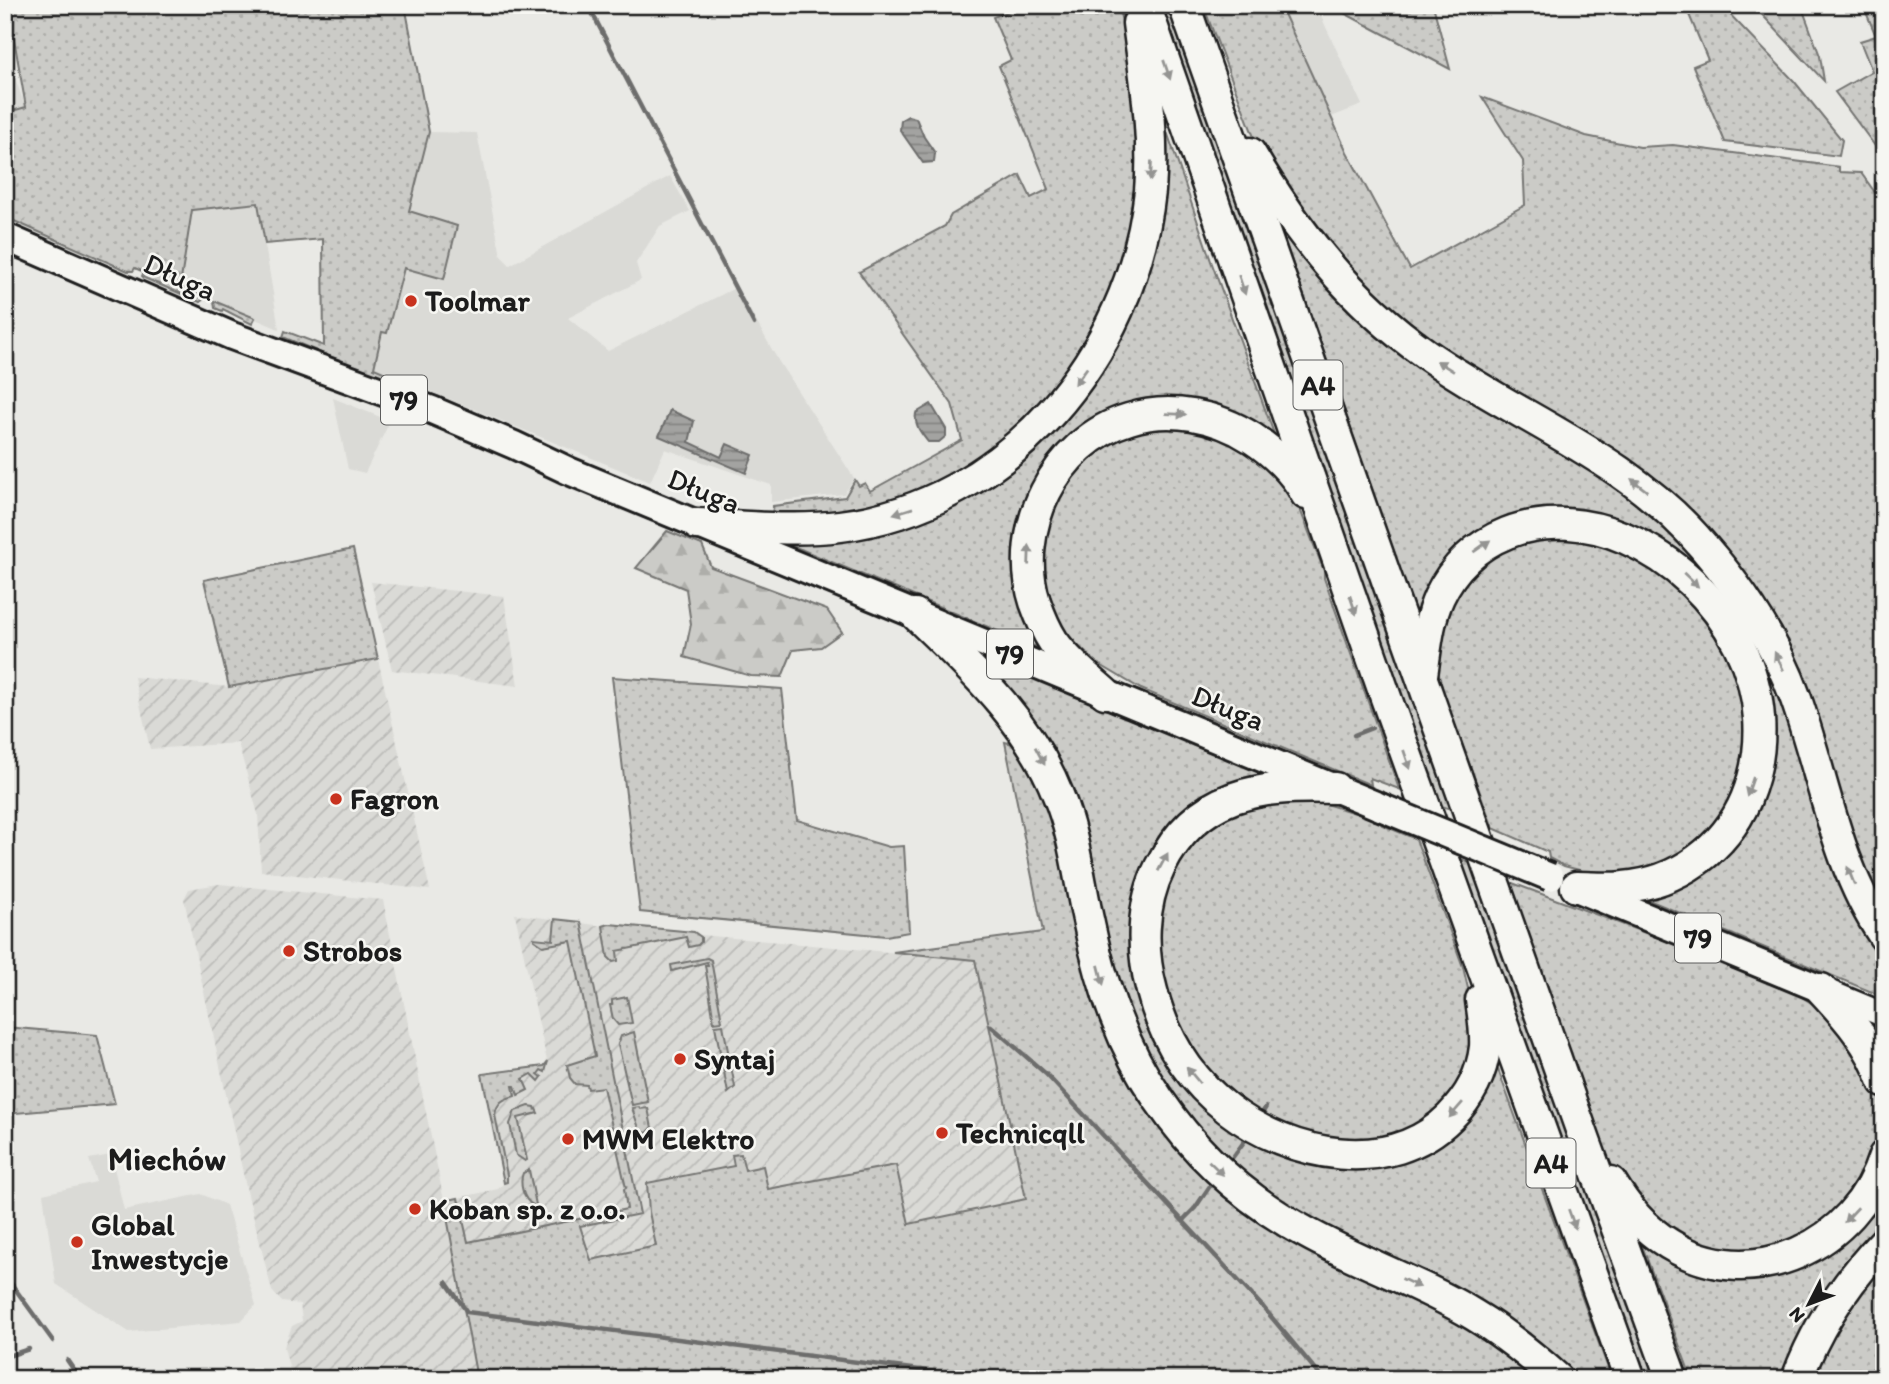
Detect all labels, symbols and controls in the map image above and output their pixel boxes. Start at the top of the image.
one-way arrow [1162,59,1173,80]
one-way arrow [1145,160,1156,182]
street label: Długa [138,244,222,309]
one-way arrow [1237,274,1248,295]
place label: Toolmar [424,282,531,319]
marker: Toolmar [403,293,419,309]
one-way arrow [1435,359,1455,372]
road number: A4 [1294,360,1342,410]
one-way arrow [1074,367,1088,385]
road number: 79 [381,376,427,424]
one-way arrow [1166,408,1188,420]
street label: Długa [662,459,746,522]
one-way arrow [1630,477,1648,492]
one-way arrow [892,506,913,516]
one-way arrow [1473,540,1492,553]
one-way arrow [1023,543,1034,565]
one-way arrow [1682,572,1700,588]
one-way arrow [1348,595,1359,616]
road number: 79 [987,630,1033,678]
one-way arrow [1774,651,1785,671]
street label: Długa [1186,676,1270,739]
one-way arrow [1034,747,1046,767]
one-way arrow [1402,749,1413,770]
one-way arrow [1744,777,1755,798]
place label: Fagron [350,780,439,817]
marker: Fagron [328,791,344,807]
one-way arrow [1157,852,1169,872]
one-way arrow [1846,866,1857,887]
road number: 79 [1675,914,1721,962]
place label: Strobos [303,932,402,969]
marker: Strobos [281,943,297,959]
one-way arrow [1096,964,1107,986]
place label: Syntaj [694,1040,775,1077]
marker: Syntaj [672,1051,688,1067]
one-way arrow [1186,1066,1201,1083]
one-way arrow [1448,1101,1464,1119]
place label: Technicqll [955,1114,1085,1151]
place label: MWM Elektro [582,1120,754,1157]
marker: Technicqll [934,1125,950,1141]
marker: MWM Elektro [560,1131,576,1147]
road number: A4 [1526,1138,1576,1188]
district label: Miechów [108,1140,226,1178]
one-way arrow [1207,1159,1224,1175]
place label: Koban sp. z o.o. [429,1190,626,1227]
marker: Koban sp. z o.o. [407,1201,423,1217]
place label: Global Inwestycje [91,1206,228,1277]
one-way arrow [1843,1206,1859,1224]
one-way arrow [1566,1209,1577,1230]
marker: Global Inwestycje [69,1234,85,1250]
north arrow [1773,1268,1843,1338]
one-way arrow [1401,1277,1421,1289]
text: N [1784,1303,1810,1328]

